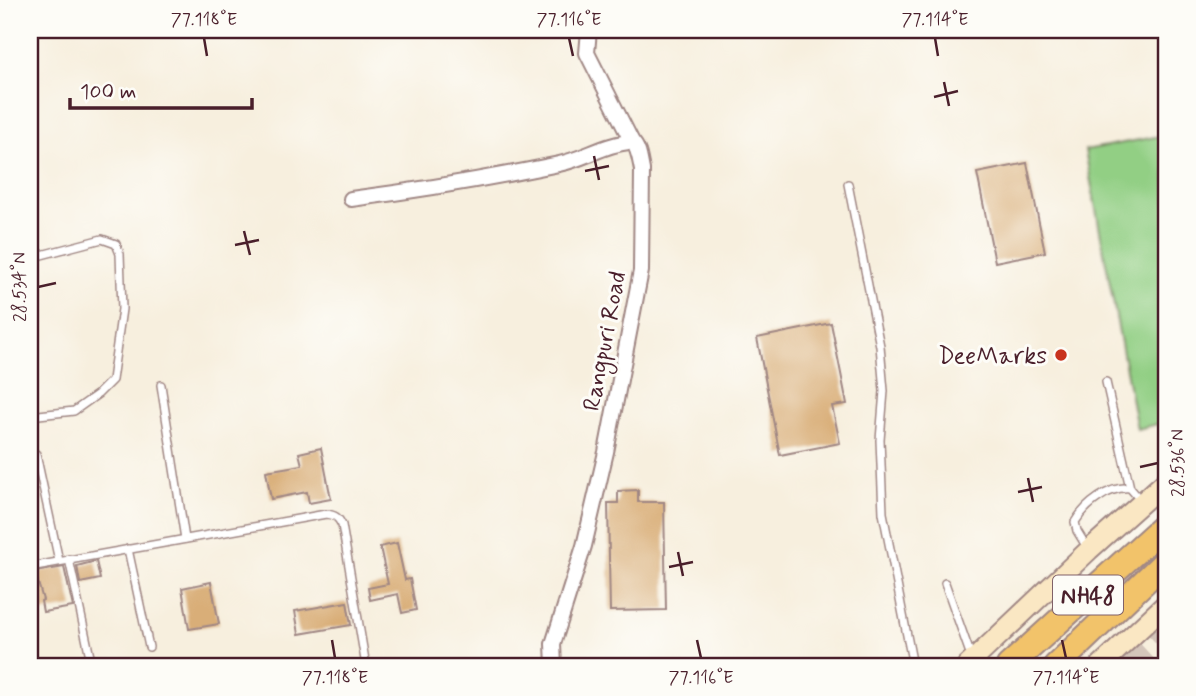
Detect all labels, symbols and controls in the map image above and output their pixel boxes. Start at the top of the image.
text: 77.118°E [171,8,237,32]
text: 77.116°E [536,8,602,32]
text: 77.114°E [901,8,969,32]
scale bar [70,66,252,110]
text: 100 m [80,78,136,106]
text: 28.534°N [8,252,32,322]
street label: Rangpuri Road [577,269,636,414]
place label: DeeMarks [938,341,1047,372]
marker: DeeMarks [1053,347,1069,363]
text: 28.536°N [1166,429,1190,497]
road number: NH48 [1053,576,1123,614]
text: 77.118°E [302,666,368,690]
text: 77.116°E [668,666,734,690]
text: 77.114°E [1032,666,1100,690]

